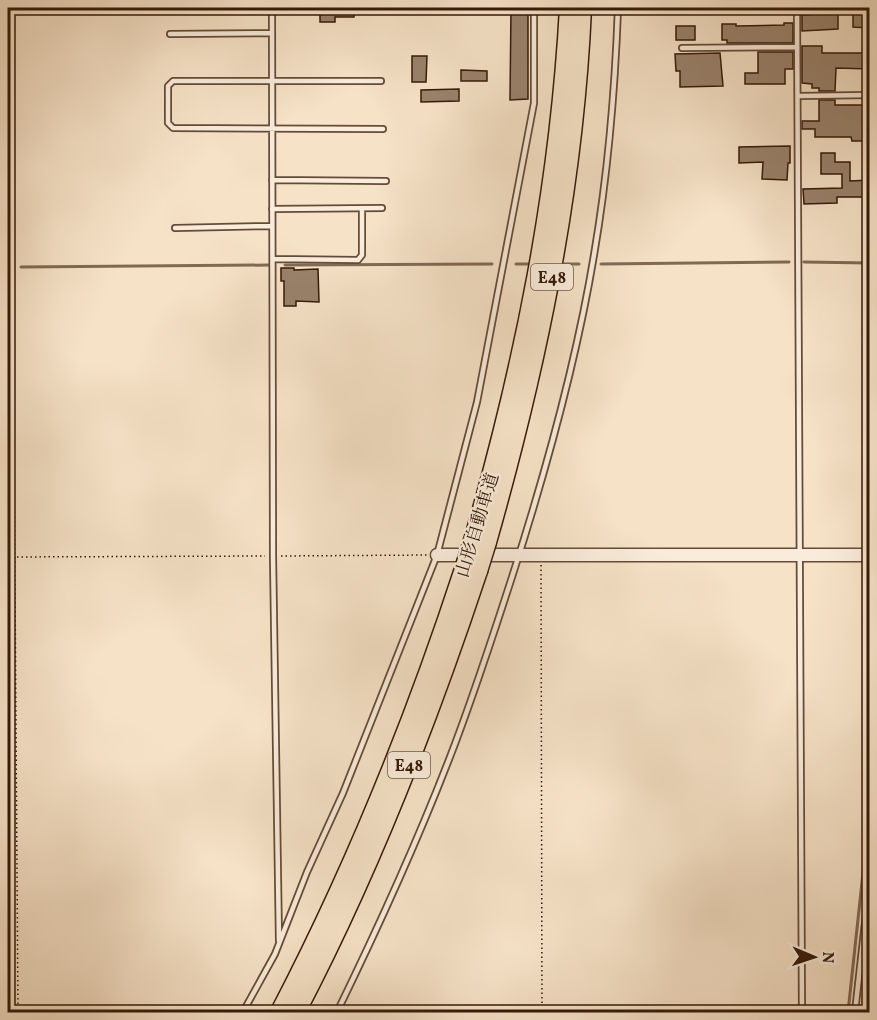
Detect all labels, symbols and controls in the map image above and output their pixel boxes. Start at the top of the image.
road number: E48 [531,264,573,290]
street label: 山形自動車道 [451,470,506,581]
road number: E48 [388,752,430,778]
north arrow [784,927,844,987]
text: N [816,951,838,964]

